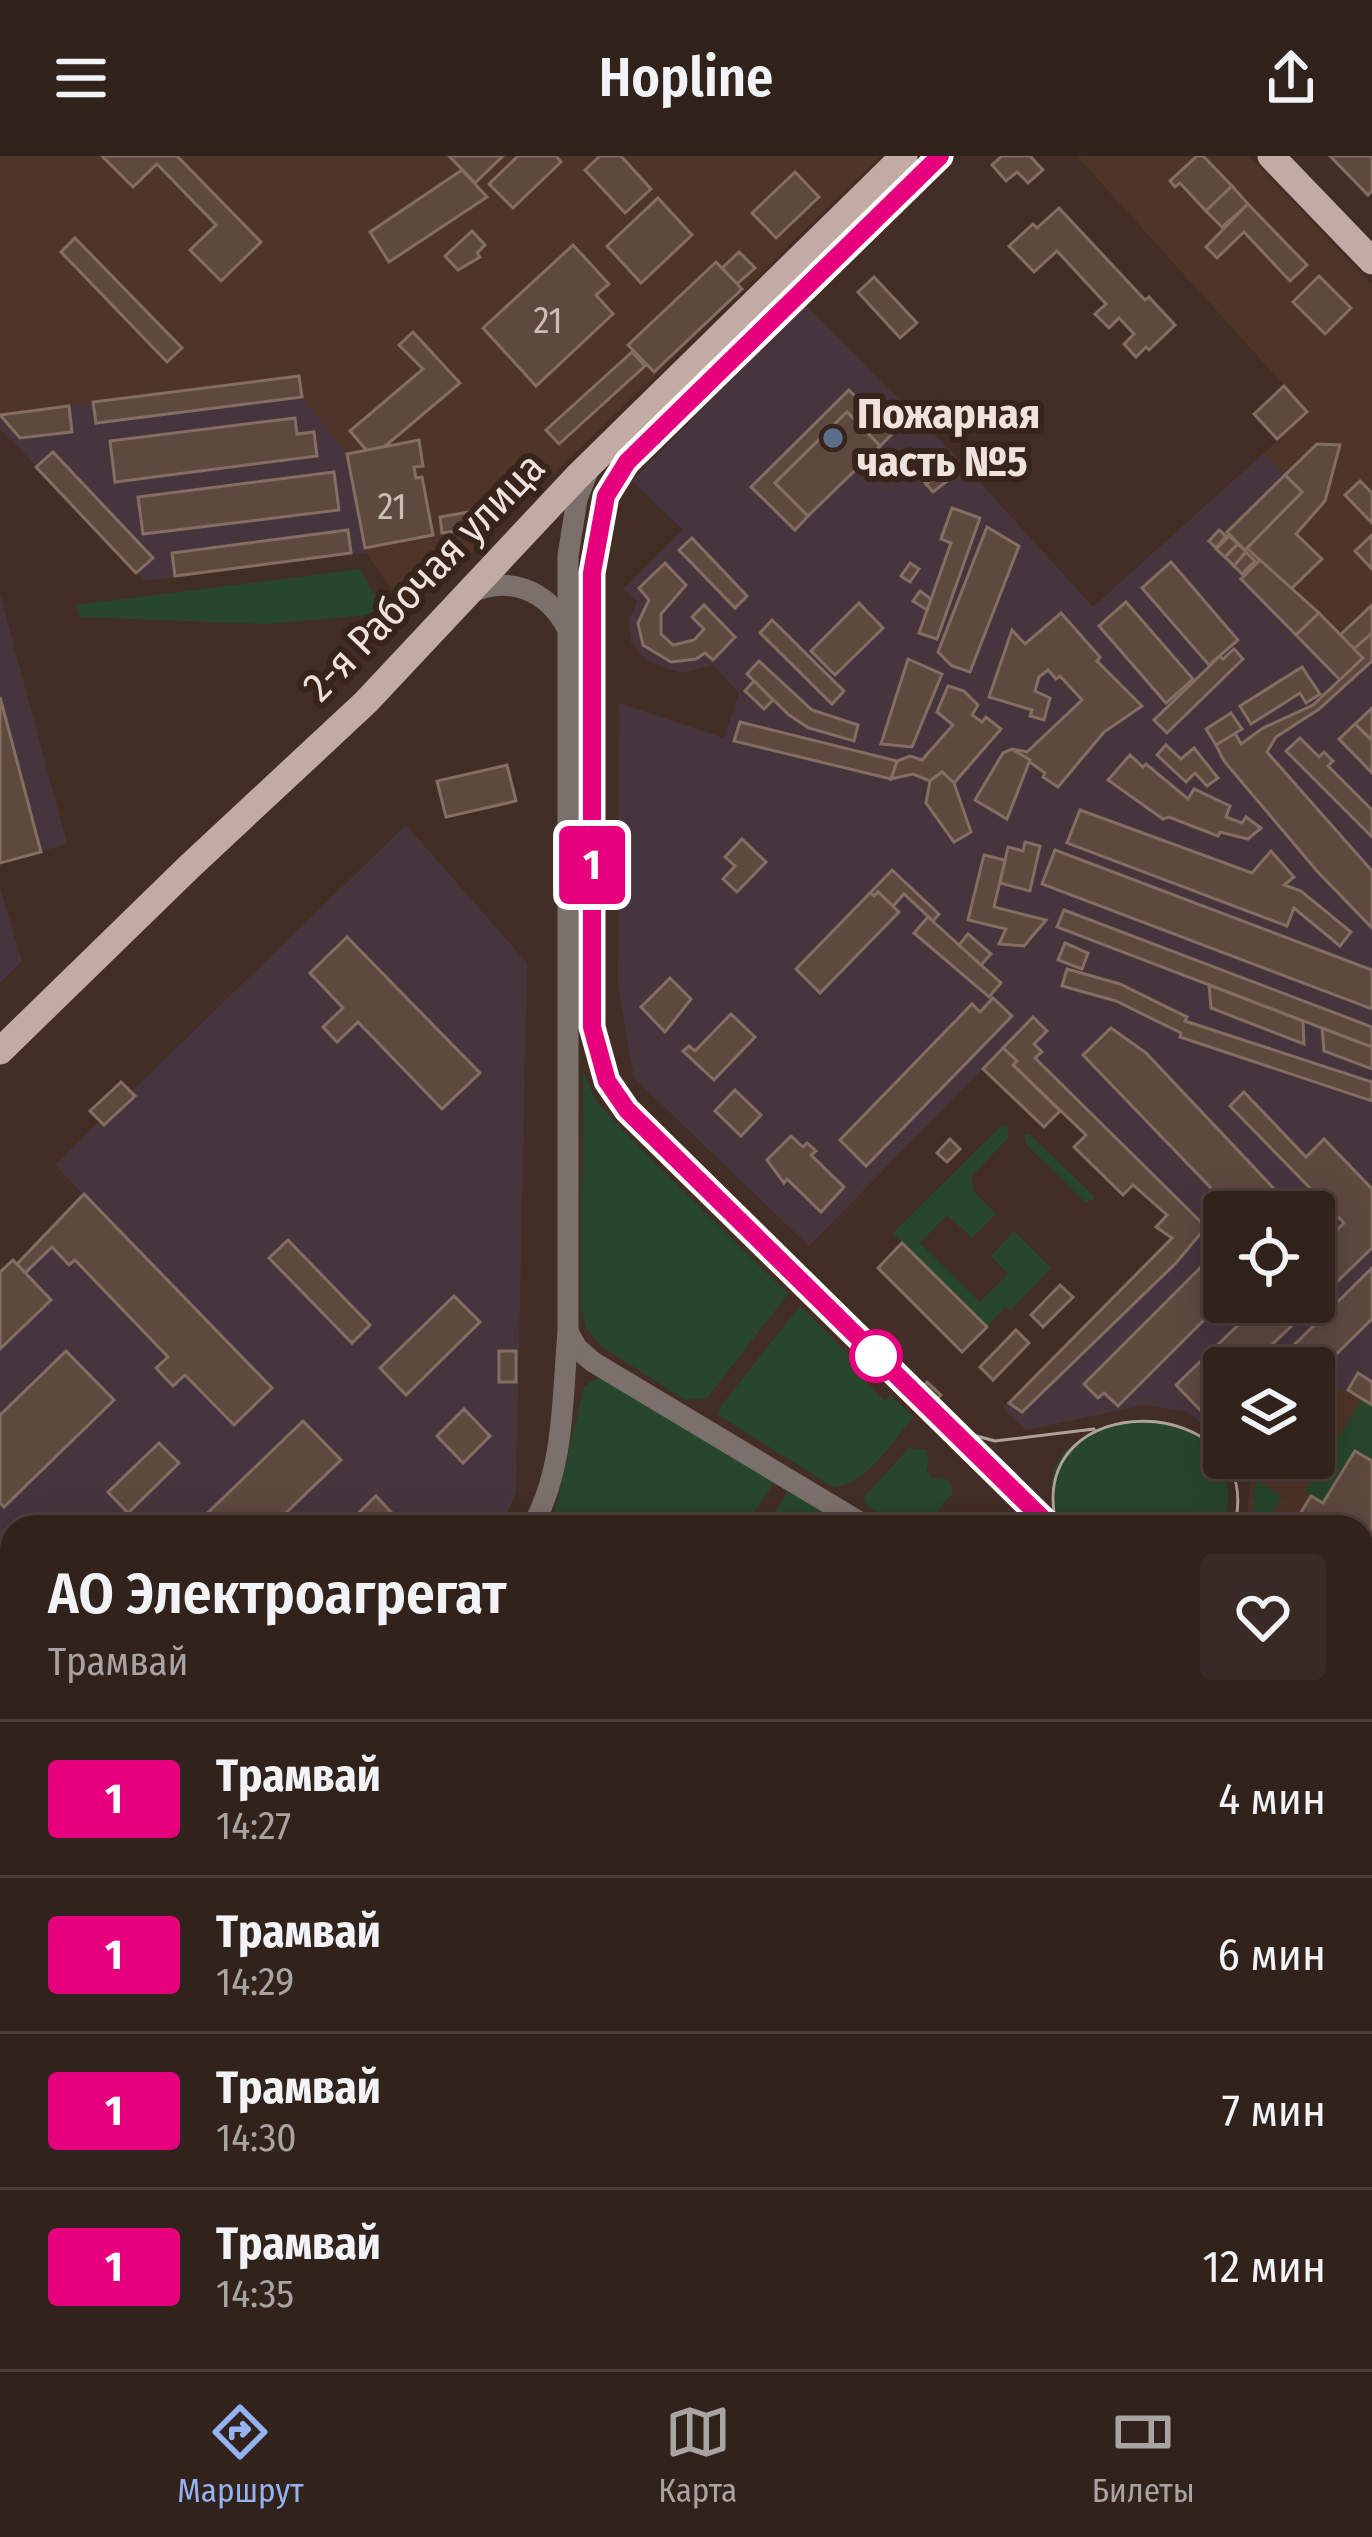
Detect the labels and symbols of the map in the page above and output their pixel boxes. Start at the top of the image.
house number: 21 [533,299,563,343]
place label: Пожарная часть №5 [857,389,1040,487]
marker: Пожарная часть №5 [820,425,846,451]
street label: 2-я Рабочая улица [293,442,555,712]
house number: 21 [377,485,407,529]
line badge: 1 [553,826,631,904]
unlabelled marker [851,1331,901,1381]

